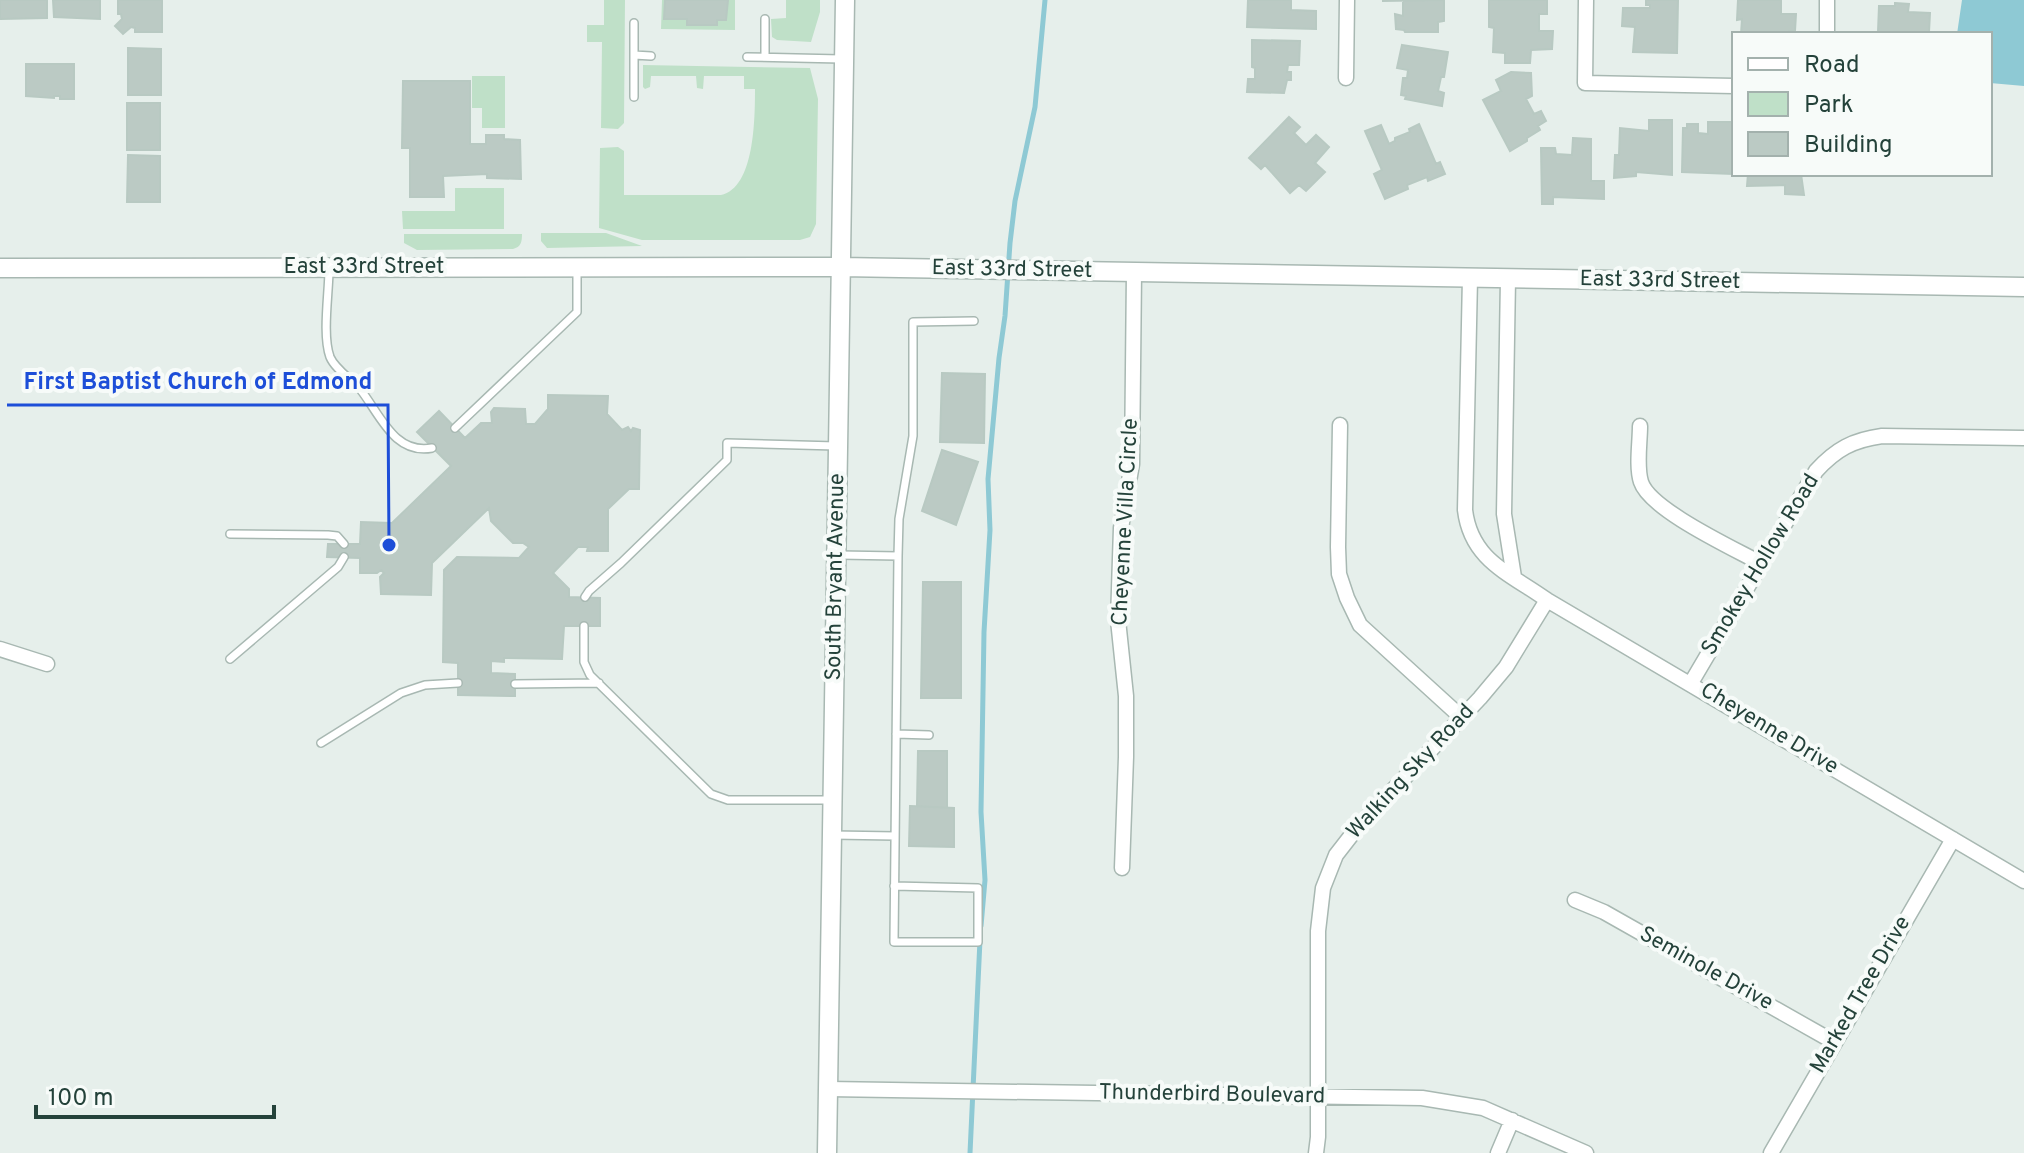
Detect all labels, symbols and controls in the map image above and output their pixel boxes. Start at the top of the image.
legend [1732,32,1992,176]
text: Road [1804,51,1860,81]
text: Park [1804,91,1854,121]
text: Building [1804,131,1893,161]
street label: East 33rd Street [284,254,444,281]
street label: East 33rd Street [931,255,1093,285]
street label: East 33rd Street [1579,266,1741,296]
callout: First Baptist Church of Edmond [7,357,388,405]
text: First Baptist Church of Edmond [24,368,372,398]
street label: Cheyenne Villa Circle [1107,417,1145,627]
street label: Smokey Hollow Road [1696,469,1826,661]
street label: South Bryant Avenue [821,473,851,681]
street label: Cheyenne Drive [1695,677,1843,781]
street label: Walking Sky Road [1341,699,1481,845]
street label: Marked Tree Drive [1805,911,1917,1079]
street label: Seminole Drive [1634,921,1778,1017]
scale bar [36,1069,274,1119]
street label: Thunderbird Boulevard [1099,1080,1325,1110]
text: 100 m [48,1084,114,1114]

